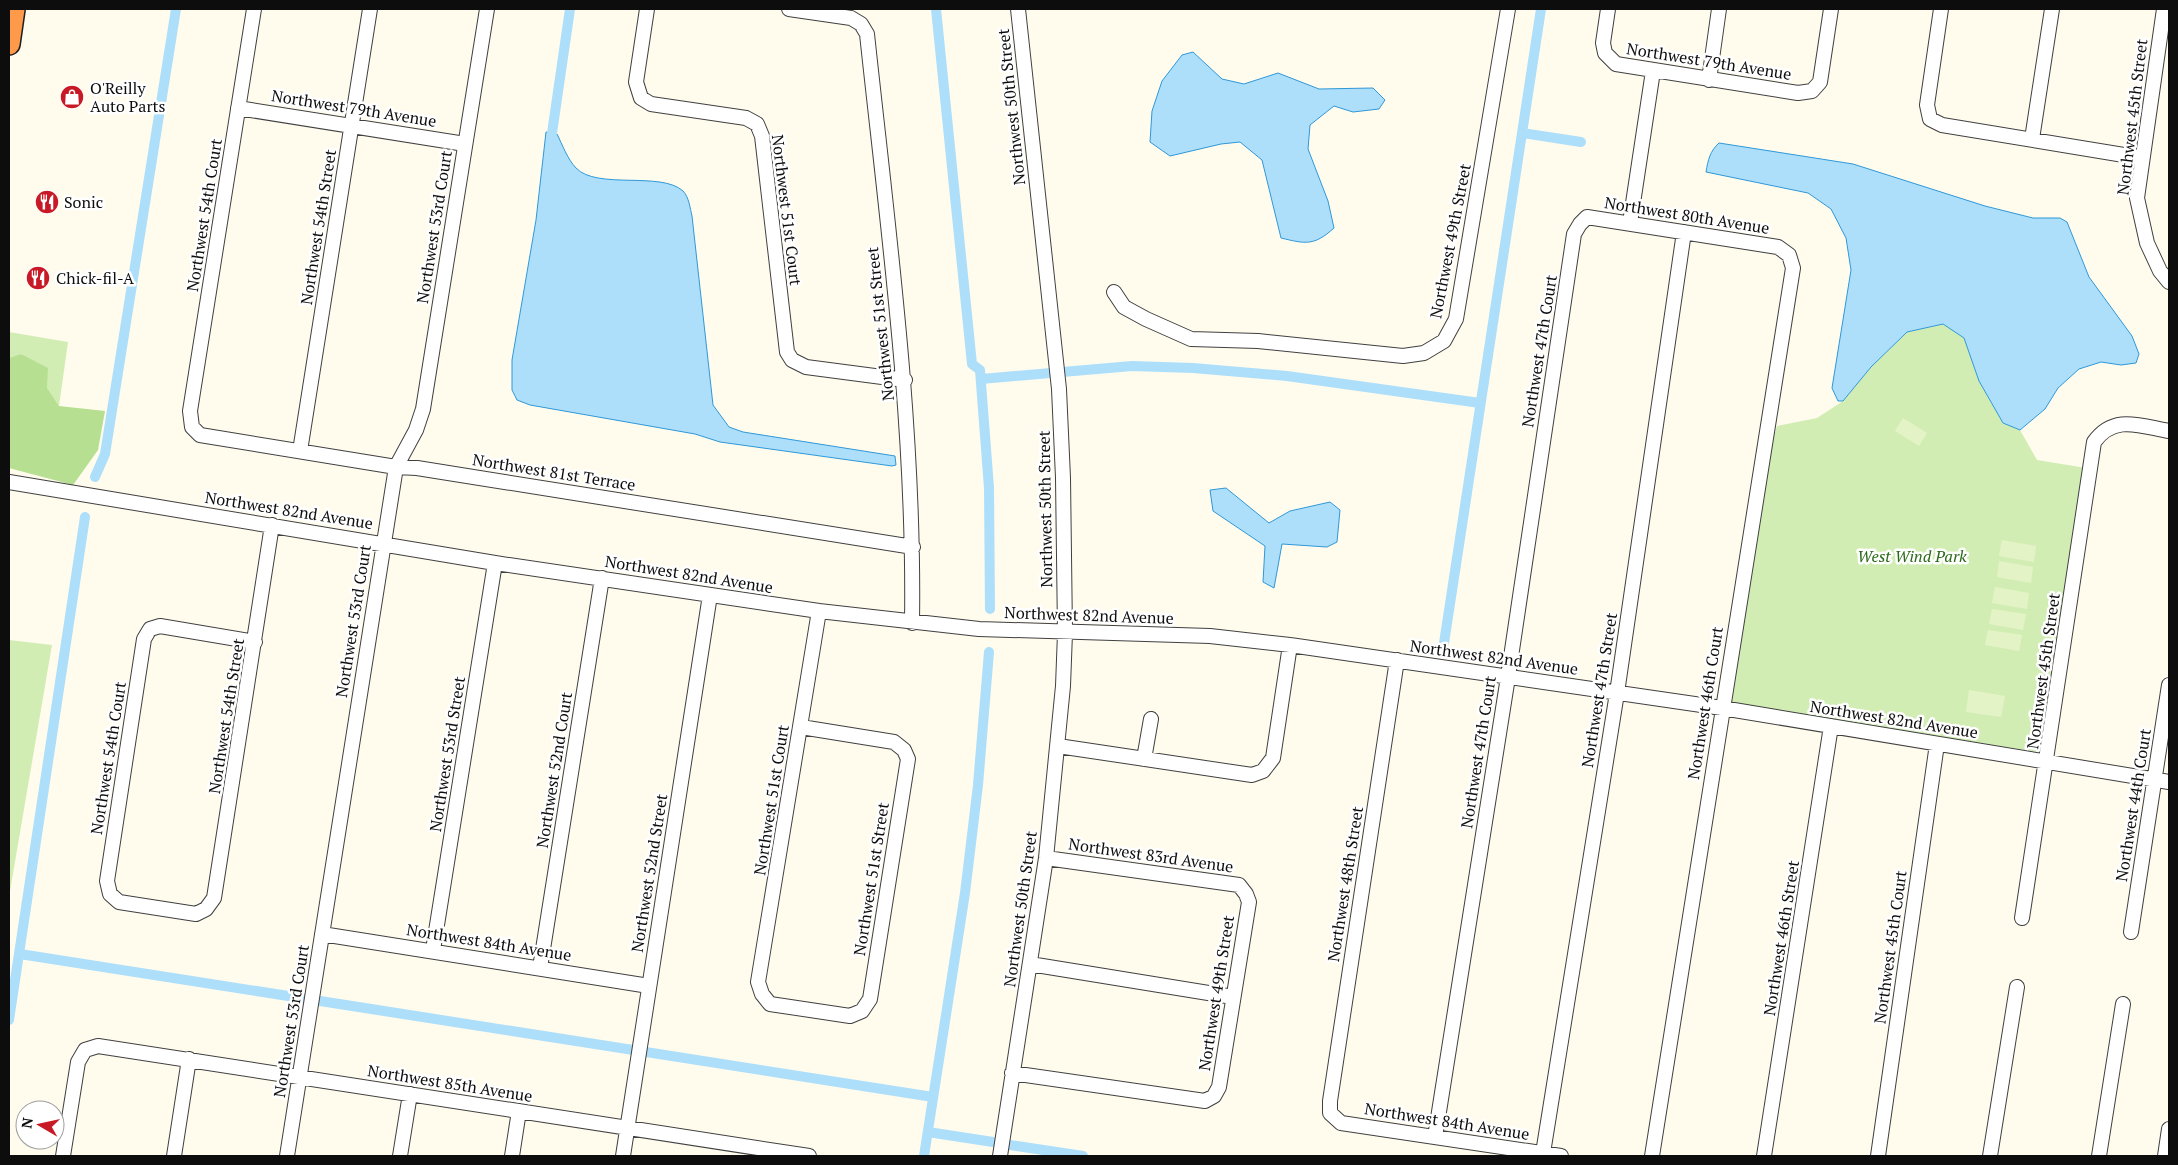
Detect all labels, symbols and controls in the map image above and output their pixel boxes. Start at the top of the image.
street label: Northwest 50th Street [992,28,1030,186]
street label: Northwest 79th Avenue [1625,37,1793,85]
street label: Northwest 45th Street [2112,38,2153,196]
place label: O'Reilly Auto Parts [90,77,165,117]
shop icon: O'Reilly Auto Parts [59,84,85,110]
street label: Northwest 79th Avenue [270,84,438,132]
street label: Northwest 51st Court [767,133,807,287]
street label: Northwest 54th Court [181,137,227,293]
street label: Northwest 54th Street [295,148,341,306]
street label: Northwest 53rd Court [411,149,457,305]
street label: Northwest 49th Street [1424,162,1476,320]
restaurant icon: Sonic [34,189,60,215]
place label: Sonic [64,191,103,213]
street label: Northwest 80th Avenue [1603,191,1771,239]
street label: Northwest 51st Street [861,246,899,402]
restaurant icon: Chick-fil-A [25,265,51,291]
place label: Chick-fil-A [56,267,134,289]
street label: Northwest 47th Court [1516,273,1562,429]
street label: Northwest 50th Street [1033,430,1057,588]
street label: Northwest 81st Terrace [471,448,637,496]
street label: Northwest 82nd Avenue [203,486,375,534]
street label: Northwest 53rd Court [330,543,376,699]
park label: West Wind Park [1857,545,1967,567]
street label: Northwest 82nd Avenue [603,550,775,598]
street label: Northwest 45th Street [2021,592,2065,750]
street label: Northwest 82nd Avenue [1004,601,1174,629]
street label: Northwest 47th Street [1576,611,1622,769]
street label: Northwest 46th Court [1682,625,1728,781]
street label: Northwest 82nd Avenue [1408,634,1580,680]
street label: Northwest 54th Street [203,637,249,795]
street label: Northwest 47th Court [1455,674,1501,830]
street label: Northwest 53rd Street [424,675,470,833]
street label: Northwest 54th Court [85,680,131,836]
street label: Northwest 52nd Court [531,690,577,850]
street label: Northwest 82nd Avenue [1808,695,1980,743]
street label: Northwest 51st Court [748,723,794,877]
street label: Northwest 44th Court [2110,727,2156,883]
street label: Northwest 52nd Street [626,792,672,954]
street label: Northwest 51st Street [848,801,894,957]
street label: Northwest 48th Street [1322,805,1368,963]
street label: Northwest 50th Street [998,830,1042,988]
street label: Northwest 83rd Avenue [1067,833,1235,877]
street label: Northwest 46th Street [1758,859,1804,1017]
street label: Northwest 45th Court [1868,869,1912,1025]
street label: Northwest 49th Street [1193,914,1239,1072]
street label: Northwest 84th Avenue [405,918,573,966]
street label: Northwest 53rd Court [268,943,314,1099]
street label: Northwest 85th Avenue [366,1059,534,1107]
street label: Northwest 84th Avenue [1363,1097,1531,1145]
north arrow [15,1100,65,1150]
text: N [16,1116,37,1130]

